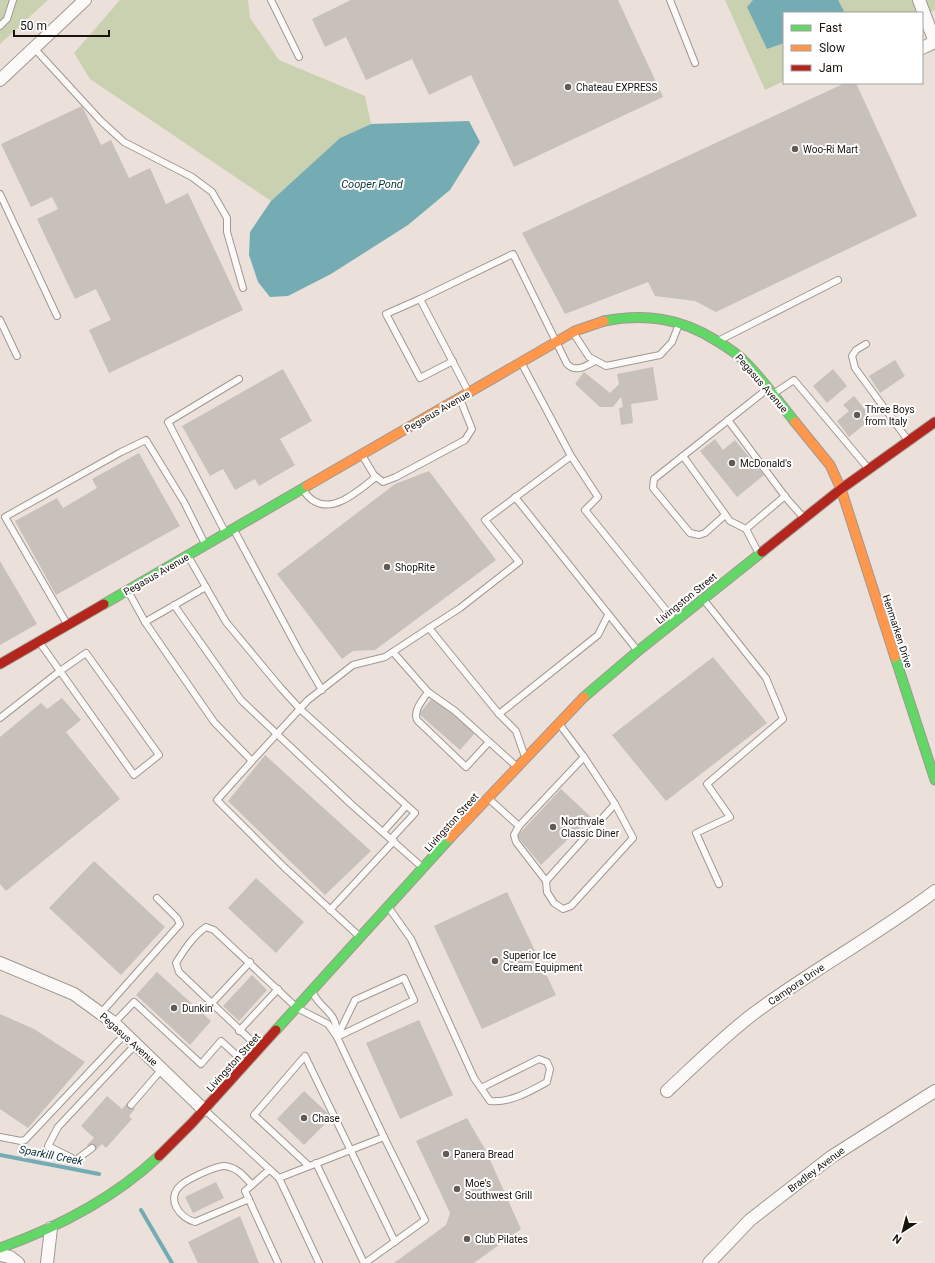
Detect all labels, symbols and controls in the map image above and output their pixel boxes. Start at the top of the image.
scale bar [14,12,109,38]
legend [783,12,923,84]
text: 50 m [20,19,47,33]
text: Fast [819,21,842,35]
text: Slow [819,41,845,55]
text: Jam [819,61,843,75]
marker: Chateau EXPRESS [563,82,573,92]
place label: Chateau EXPRESS [576,82,658,93]
marker: Woo-Ri Mart [790,144,800,154]
place label: Woo-Ri Mart [803,144,858,155]
water label: Cooper Pond [341,178,404,191]
street label: Pegasus Avenue [733,352,790,415]
street label: Pegasus Avenue [403,388,472,435]
place label: Three Boys from Italy [865,404,915,427]
marker: Three Boys from Italy [852,410,862,420]
marker: McDonald's [727,458,737,468]
place label: McDonald's [740,458,792,469]
street label: Pegasus Avenue [122,551,191,598]
marker: ShopRite [382,562,392,572]
place label: ShopRite [395,562,435,573]
street label: Livingston Street [654,571,719,626]
street label: Henmarken Drive [881,593,915,669]
street label: Livingston Street [422,791,480,854]
place label: Northvale Classic Diner [561,816,620,839]
marker: Northvale Classic Diner [548,822,558,832]
place label: Superior Ice Cream Equipment [503,950,583,973]
marker: Superior Ice Cream Equipment [490,956,500,966]
street label: Campora Drive [766,962,827,1007]
marker: Dunkin' [169,1003,179,1013]
place label: Dunkin' [182,1003,214,1014]
street label: Pegasus Avenue [98,1011,160,1068]
street label: Livingston Street [204,1031,262,1094]
marker: Chase [299,1113,309,1123]
place label: Chase [312,1113,340,1124]
water label: Sparkill Creek [18,1143,85,1168]
street label: Bradley Avenue [786,1145,847,1194]
marker: Panera Bread [441,1149,451,1159]
place label: Panera Bread [454,1149,514,1160]
place label: Moe's Southwest Grill [465,1178,532,1201]
marker: Moe's Southwest Grill [452,1184,462,1194]
north arrow [883,1211,923,1251]
text: N [890,1231,904,1246]
marker: Club Pilates [462,1234,472,1244]
place label: Club Pilates [475,1234,528,1245]

